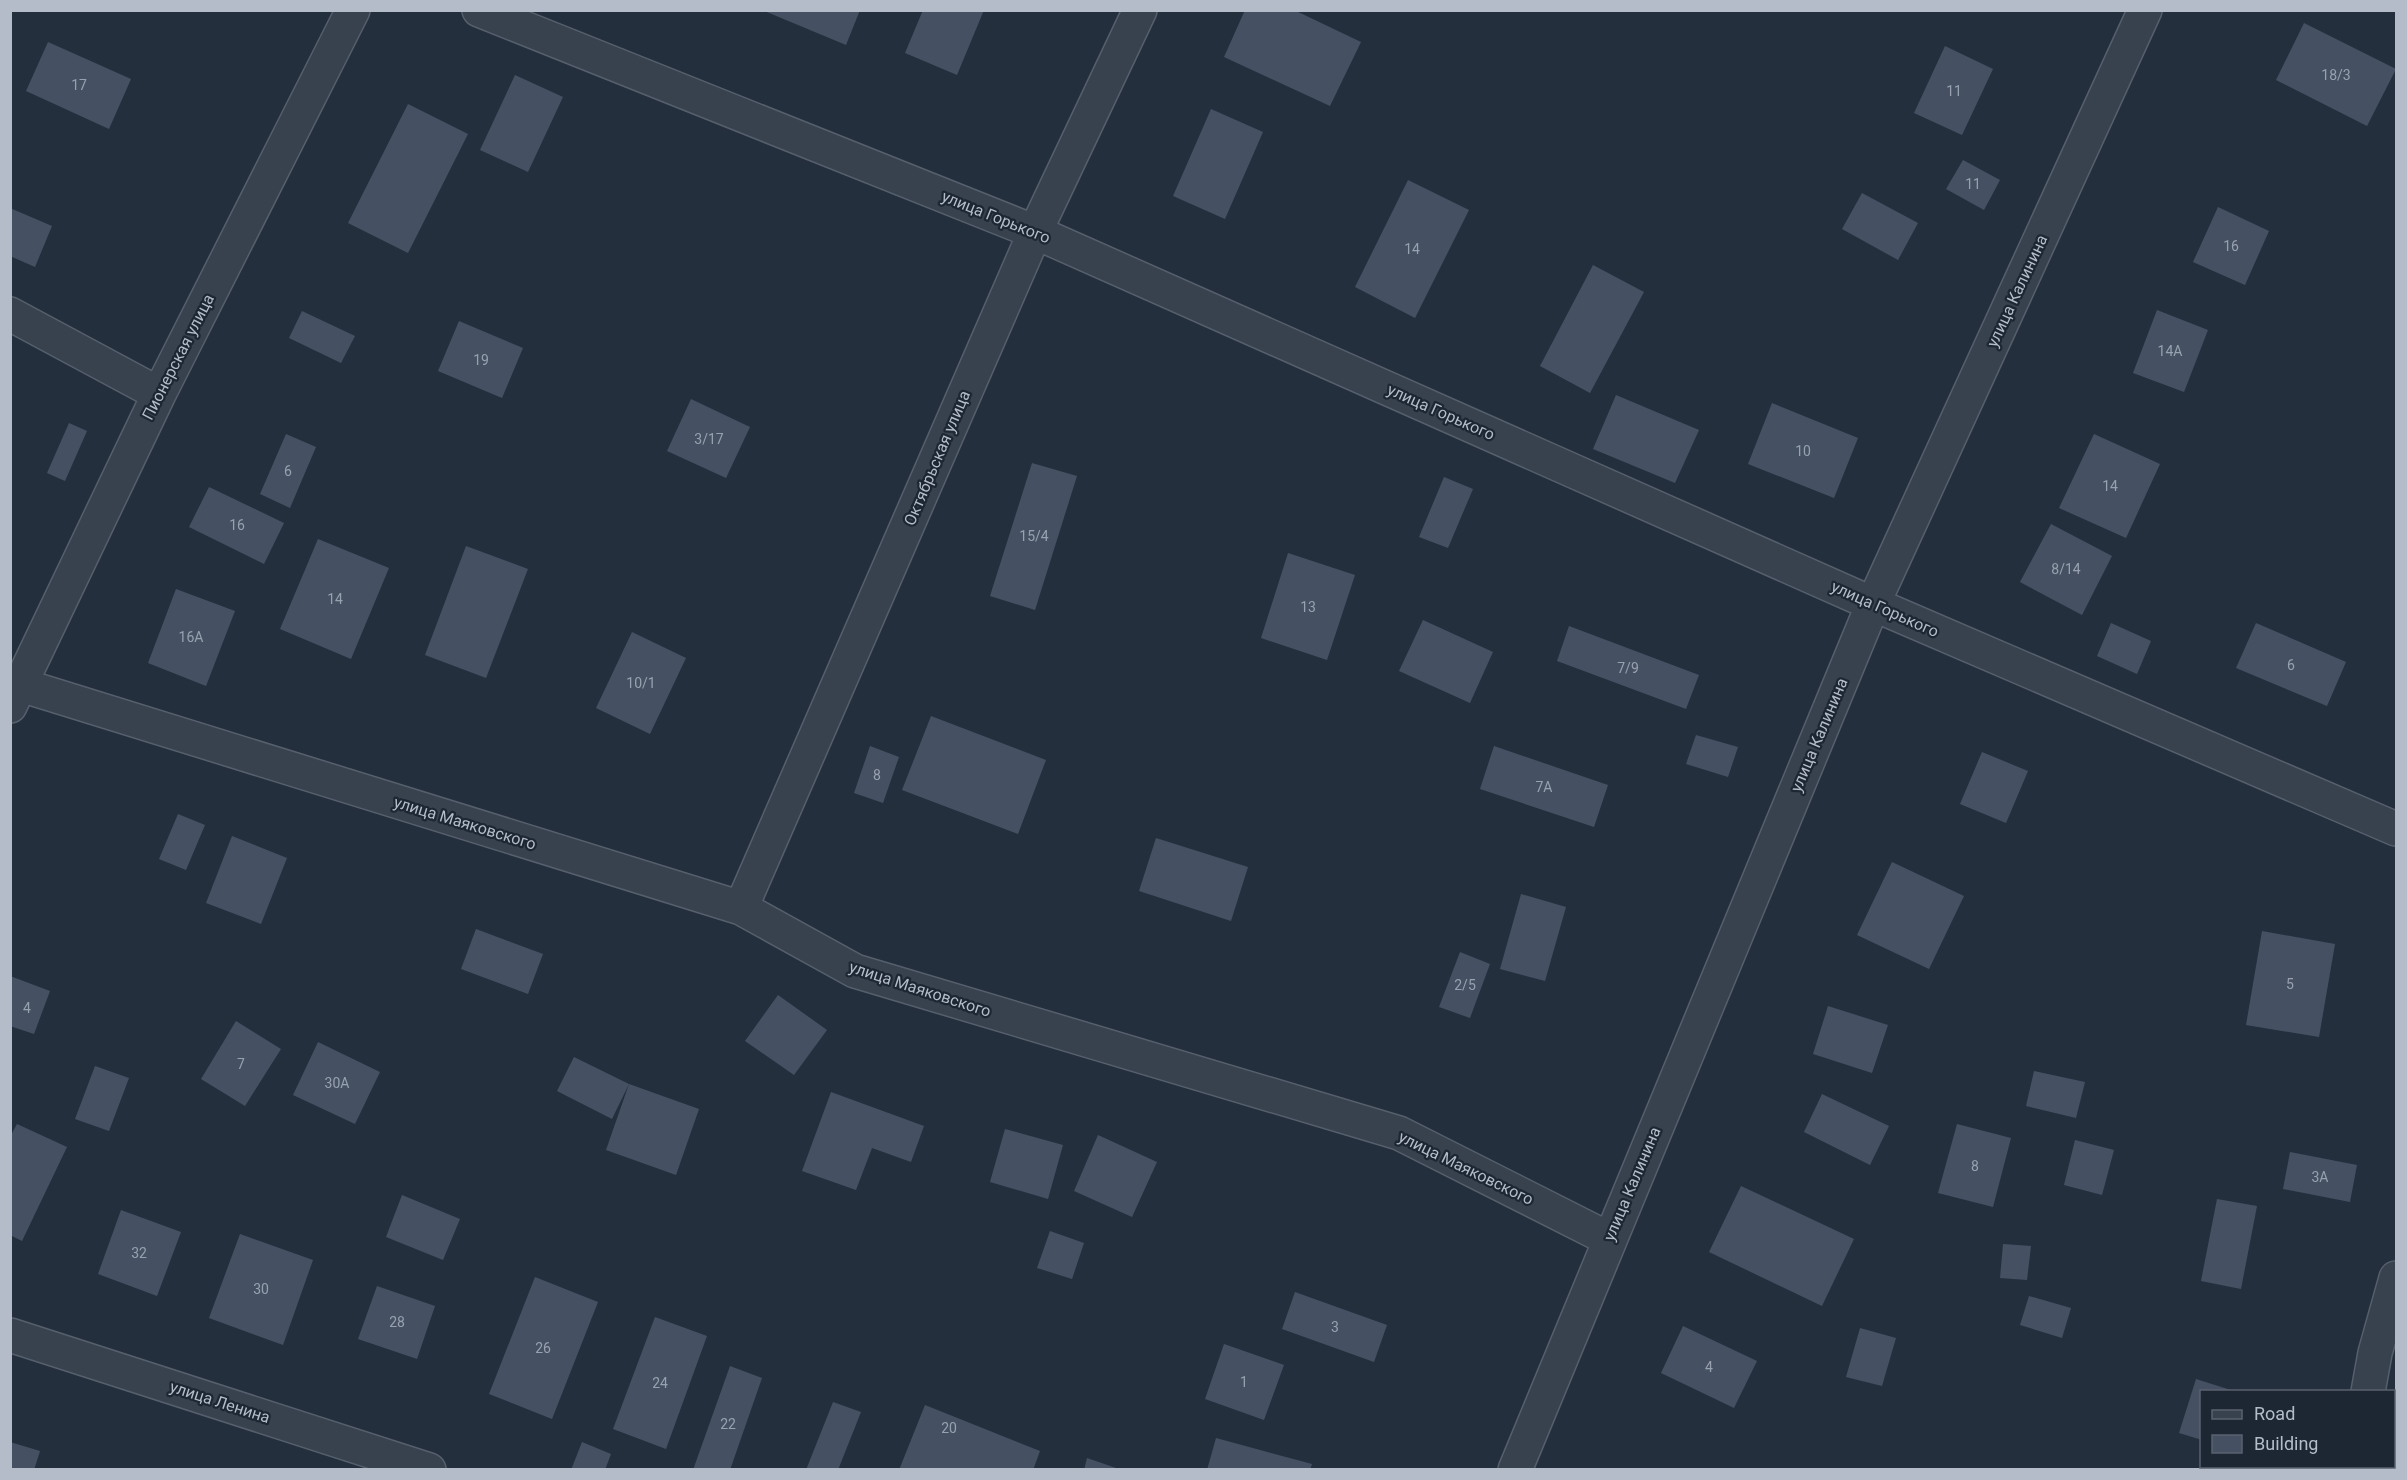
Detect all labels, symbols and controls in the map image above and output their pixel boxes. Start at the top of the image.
house number: 18/3 [2321,67,2351,83]
house number: 17 [71,77,87,93]
house number: 11 [1946,83,1962,99]
house number: 11 [1965,176,1981,192]
street label: улица Горького [939,187,1053,247]
street label: улица Калинина [1983,232,2051,350]
house number: 16 [2223,238,2239,254]
house number: 14 [1404,241,1420,257]
street label: Пионерская улица [138,291,218,423]
house number: 14А [2158,343,2182,359]
house number: 19 [473,352,489,368]
street label: улица Горького [1384,380,1498,444]
street label: Октябрьская улица [900,388,974,528]
house number: 3/17 [694,431,724,447]
house number: 10 [1795,443,1811,459]
house number: 6 [284,463,292,479]
house number: 14 [2102,478,2118,494]
house number: 16 [229,517,245,533]
house number: 15/4 [1019,528,1049,544]
house number: 8/14 [2051,561,2081,577]
street label: улица Горького [1828,577,1942,641]
house number: 14 [327,591,343,607]
house number: 13 [1300,599,1316,615]
house number: 16А [179,629,203,645]
house number: 6 [2287,657,2295,673]
house number: 7/9 [1617,660,1639,676]
house number: 10/1 [626,675,656,691]
street label: улица Калинина [1786,675,1852,795]
house number: 8 [873,767,881,783]
house number: 7А [1535,779,1553,795]
street label: улица Маяковского [392,792,538,854]
street label: улица Маяковского [847,957,993,1021]
house number: 5 [2286,976,2294,992]
house number: 2/5 [1454,977,1476,993]
house number: 4 [23,1000,31,1016]
house number: 7 [237,1056,245,1072]
house number: 30А [325,1075,349,1091]
street label: улица Калинина [1599,1124,1665,1244]
street label: улица Маяковского [1395,1127,1537,1209]
house number: 8 [1971,1158,1979,1174]
house number: 3А [2311,1169,2329,1185]
house number: 32 [131,1245,147,1261]
house number: 30 [253,1281,269,1297]
house number: 28 [389,1314,405,1330]
house number: 3 [1331,1319,1339,1335]
house number: 26 [535,1340,551,1356]
house number: 4 [1705,1359,1713,1375]
house number: 1 [1240,1374,1248,1390]
house number: 24 [652,1375,668,1391]
street label: улица Ленина [168,1377,272,1427]
legend [2200,1390,2395,1468]
text: Road [2254,1403,2295,1424]
house number: 22 [720,1416,736,1432]
house number: 20 [941,1420,957,1436]
text: Building [2254,1433,2318,1454]

